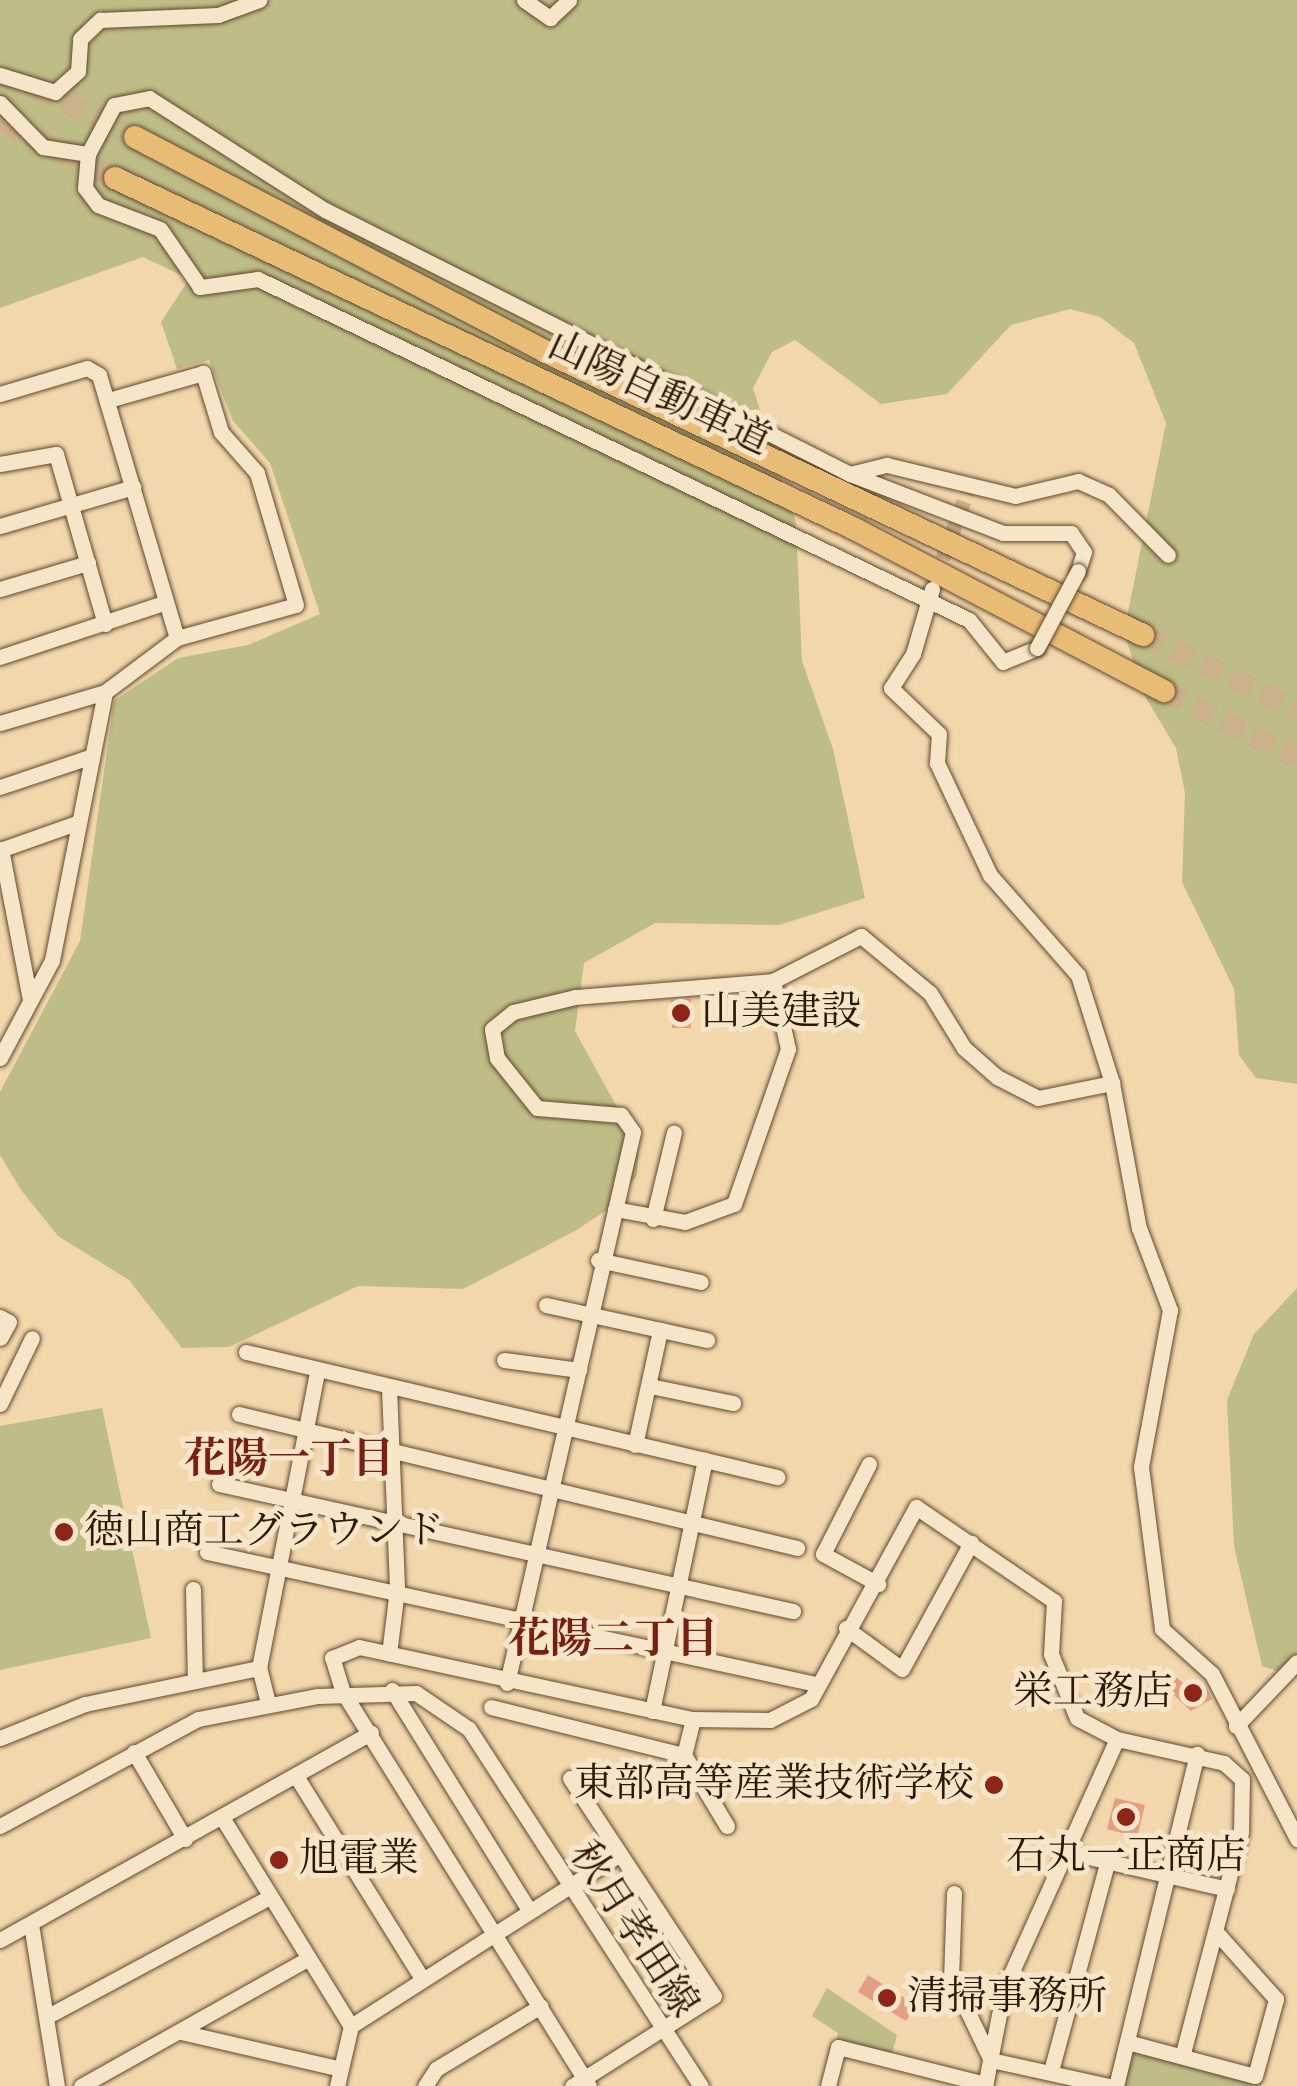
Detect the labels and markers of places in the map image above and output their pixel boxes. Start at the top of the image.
place label: 山美建設 [701,989,861,1037]
marker: 山美建設 [670,1002,692,1024]
place label: 徳山商工グラウンド [84,1508,444,1556]
marker: 徳山商工グラウンド [53,1521,75,1543]
place label: 栄工務店 [1013,1669,1173,1717]
marker: 栄工務店 [1182,1682,1204,1704]
place label: 東部高等産業技術学校 [574,1761,974,1809]
marker: 東部高等産業技術学校 [983,1774,1005,1796]
marker: 石丸一正商店 [1115,1806,1137,1828]
place label: 石丸一正商店 [1006,1833,1246,1881]
place label: 旭電業 [299,1836,419,1884]
marker: 旭電業 [268,1849,290,1871]
place label: 清掃事務所 [907,1974,1107,2022]
marker: 清掃事務所 [876,1987,898,2009]

